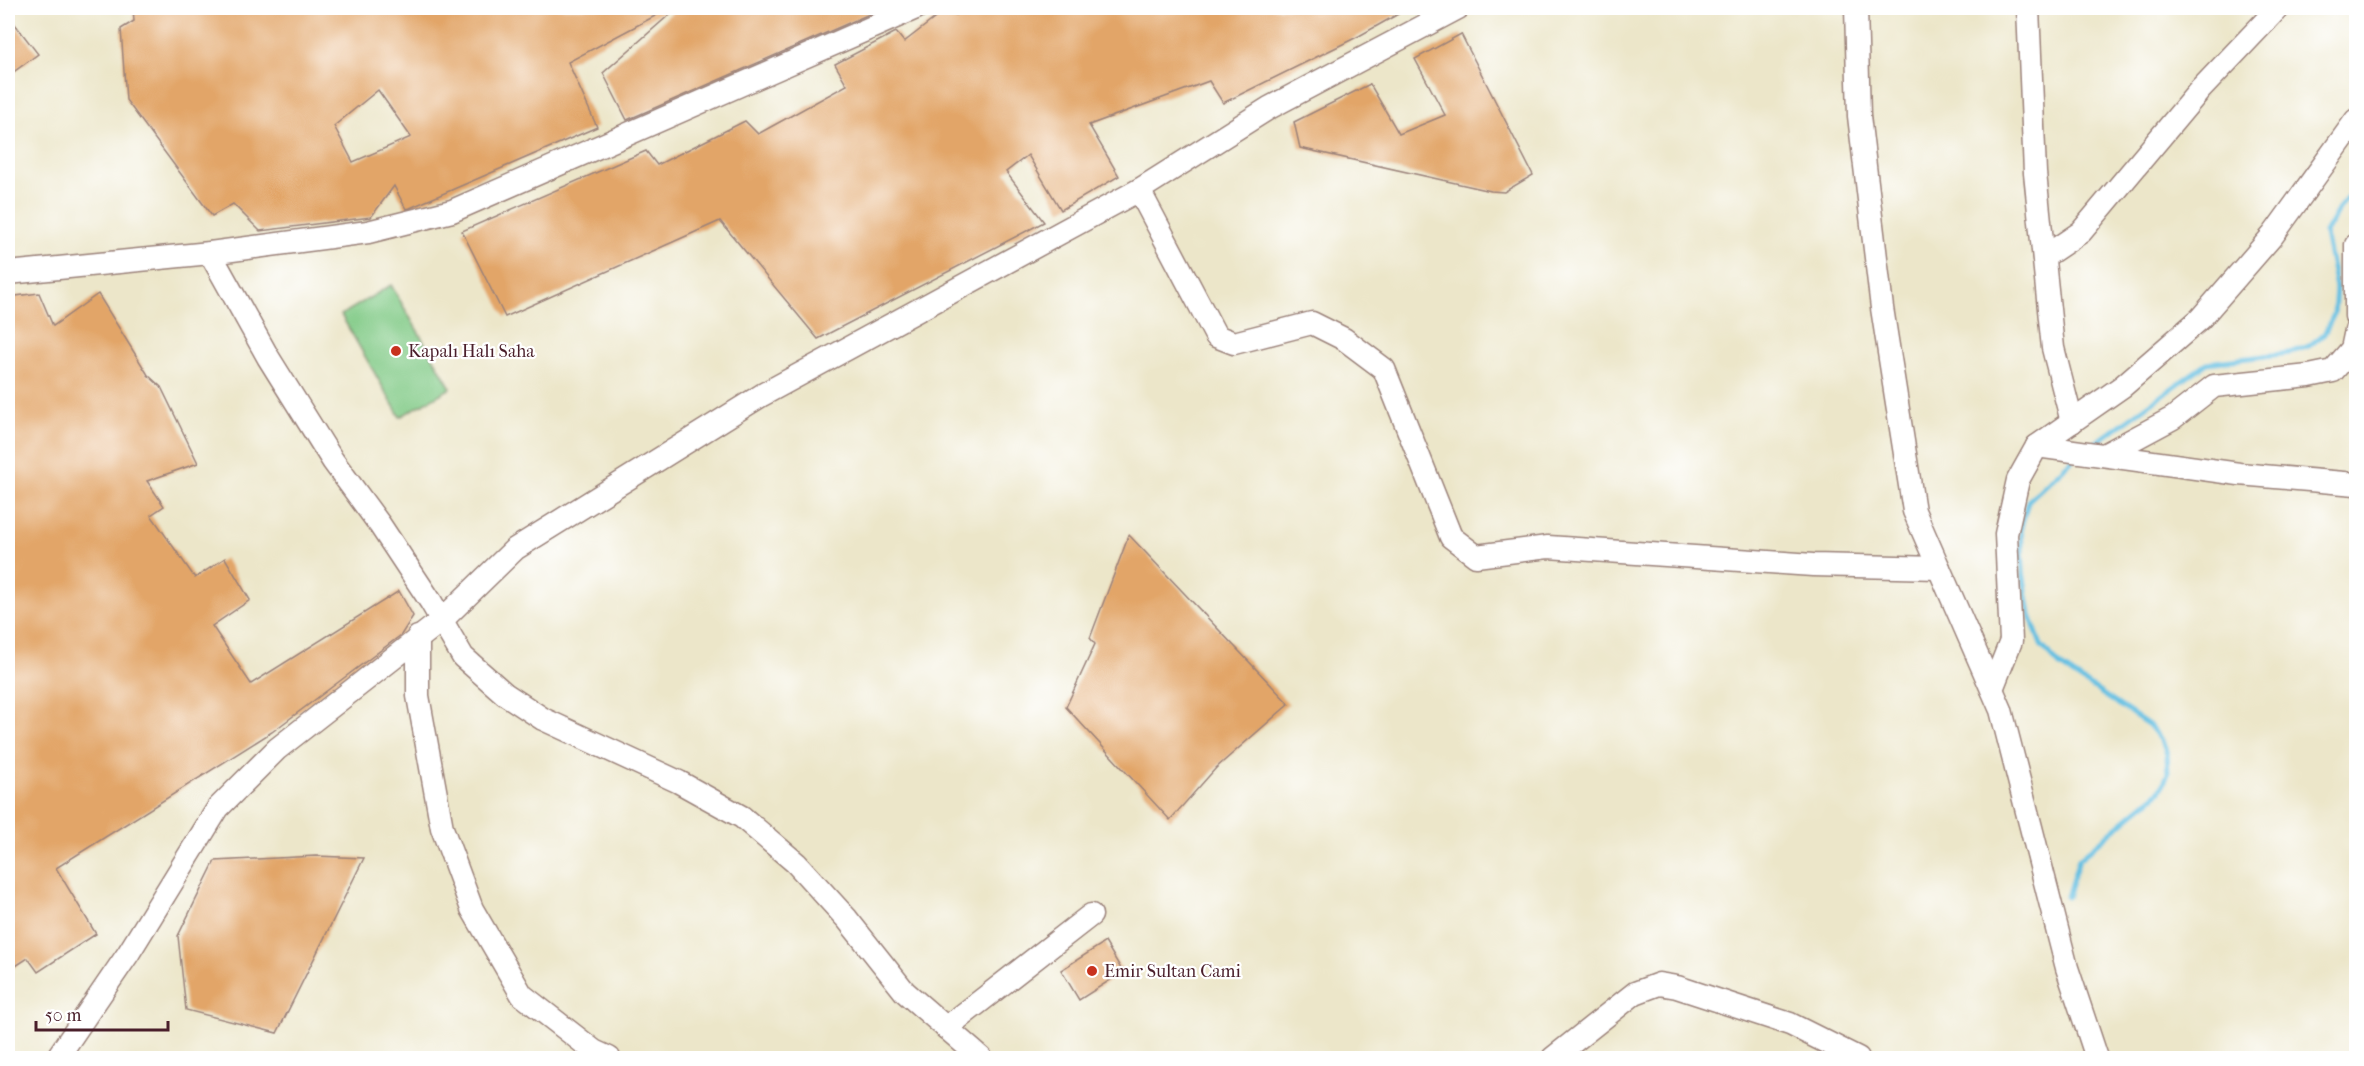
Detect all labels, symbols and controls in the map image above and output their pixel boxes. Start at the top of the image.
place label: Kapalı Halı Saha [408,341,535,362]
marker: Kapalı Halı Saha [389,344,403,358]
place label: Emir Sultan Cami [1104,961,1242,982]
marker: Emir Sultan Cami [1085,964,1099,978]
scale bar [36,994,168,1032]
text: 50 m [45,1005,82,1026]

